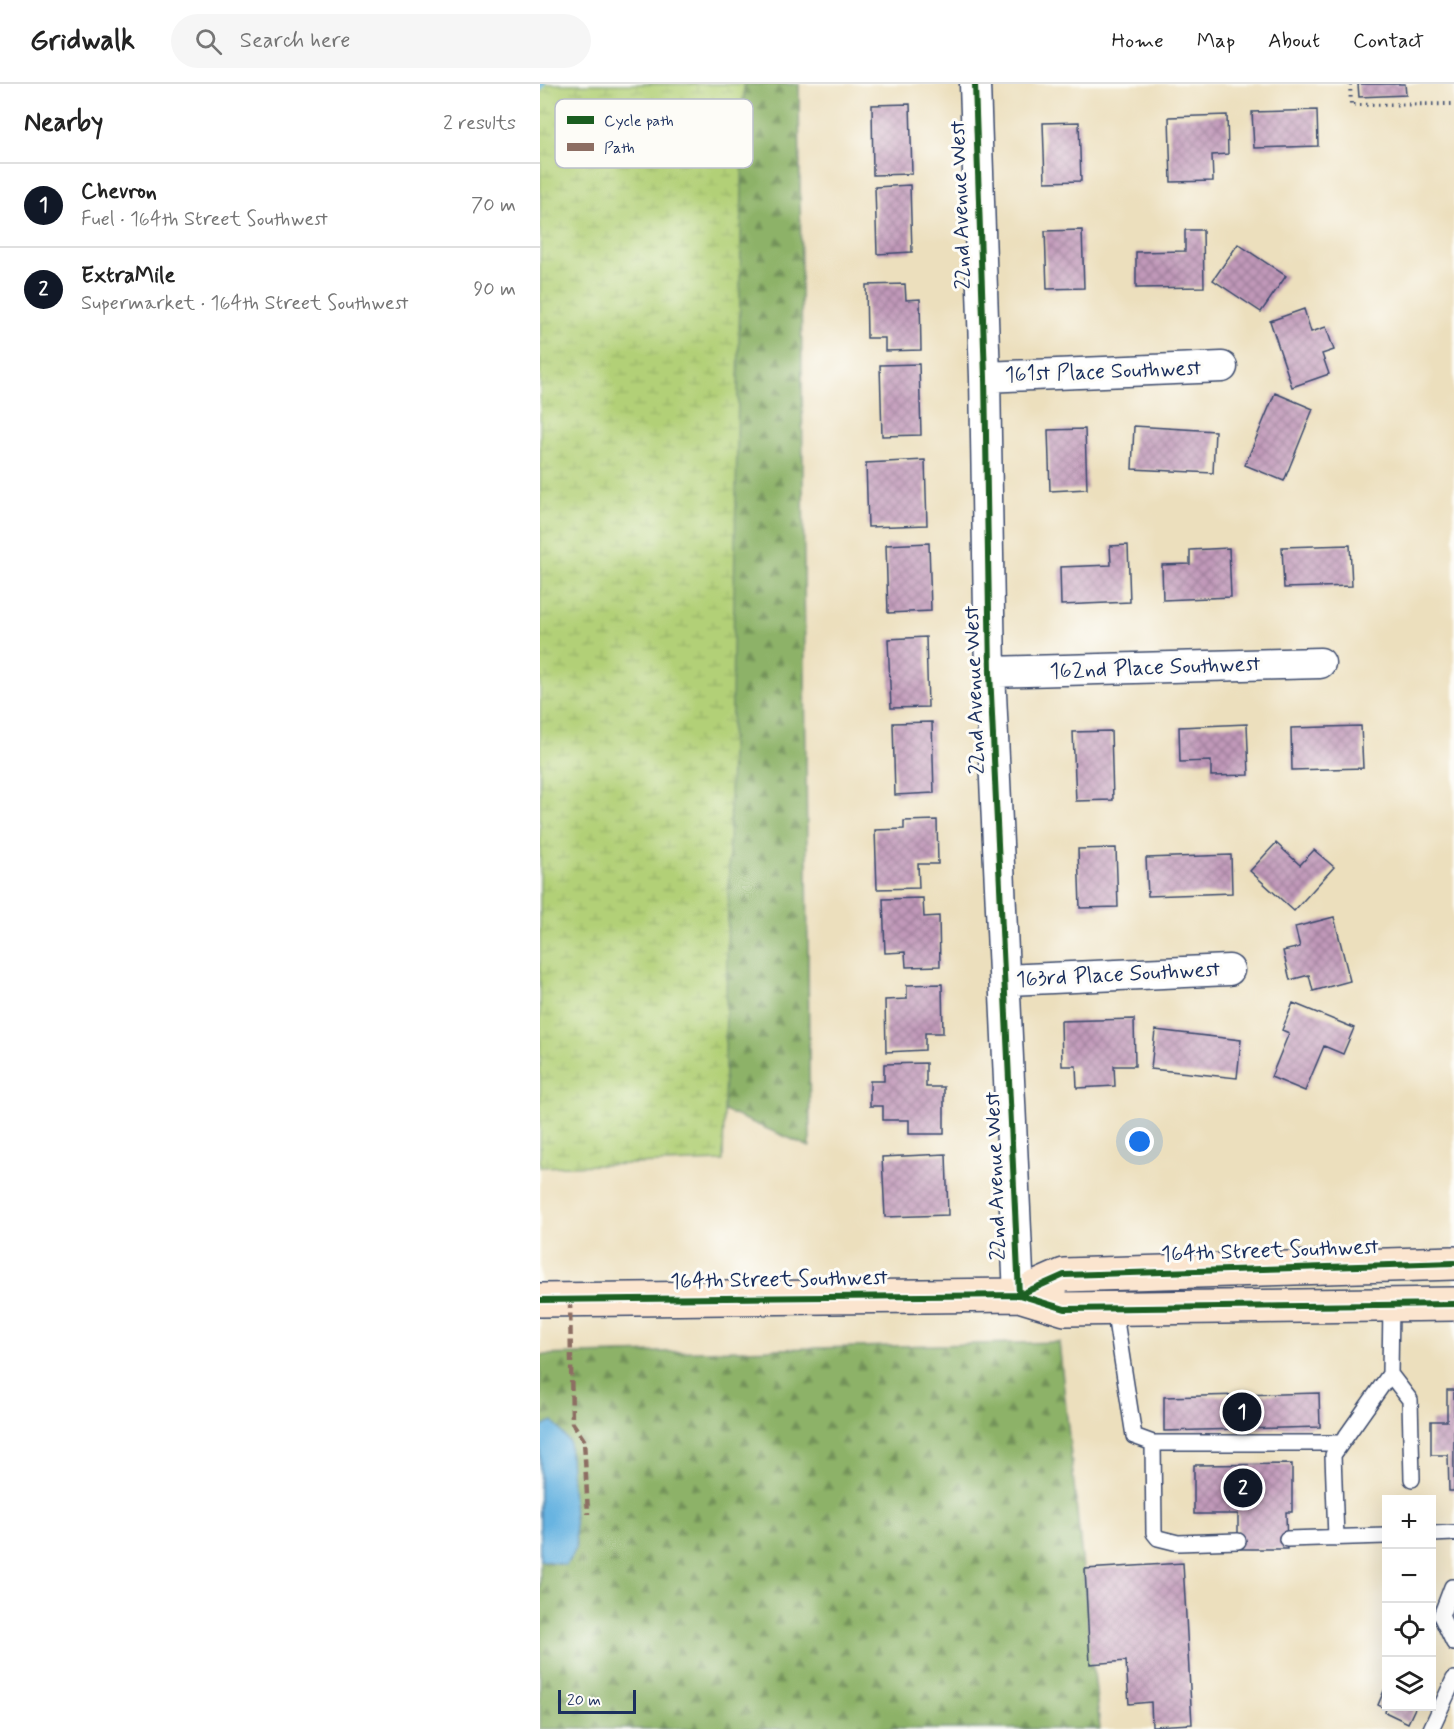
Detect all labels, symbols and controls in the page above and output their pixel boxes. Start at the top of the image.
search box [171,14,591,68]
text: Gridwalk [30,23,135,60]
icon: search [192,25,225,58]
text: Search here [240,27,351,55]
text: Home [1112,27,1164,55]
text: Map [1197,27,1235,55]
text: About [1268,27,1320,55]
text: Contact [1353,27,1424,55]
legend [555,99,753,168]
text: Nearby [24,106,103,140]
text: 2 results [443,110,516,137]
text: Cycle path [604,111,674,132]
street label: 22nd Avenue West [944,120,978,290]
text: Path [604,138,635,159]
text: Chevron [81,178,157,206]
text: 1 [39,192,48,219]
text: 70 m [471,192,516,219]
text: Fuel · 164th Street Southwest [81,206,328,233]
text: ExtraMile [81,262,175,290]
text: 2 [39,276,48,303]
text: 90 m [473,276,516,303]
text: Supermarket · 164th Street Southwest [81,290,409,317]
street label: 161st Place Southwest [1004,355,1202,389]
street label: 22nd Avenue West [958,605,992,775]
street label: 162nd Place Southwest [1049,650,1261,686]
street label: 163rd Place Southwest [1015,956,1221,994]
street label: 22nd Avenue West [979,1091,1013,1261]
your location [1125,1127,1154,1156]
street label: 164th Street Southwest [1161,1233,1379,1269]
street label: 164th Street Southwest [670,1264,888,1296]
pin: 1 [1222,1390,1262,1434]
pin: 2 [1224,1466,1262,1510]
map controls [1382,1495,1436,1711]
button: + [1382,1495,1436,1549]
button: − [1382,1549,1436,1603]
button: locate [1382,1603,1436,1657]
button: layers [1382,1657,1436,1711]
scale bar [558,1687,636,1714]
text: 20 m [567,1690,601,1711]

